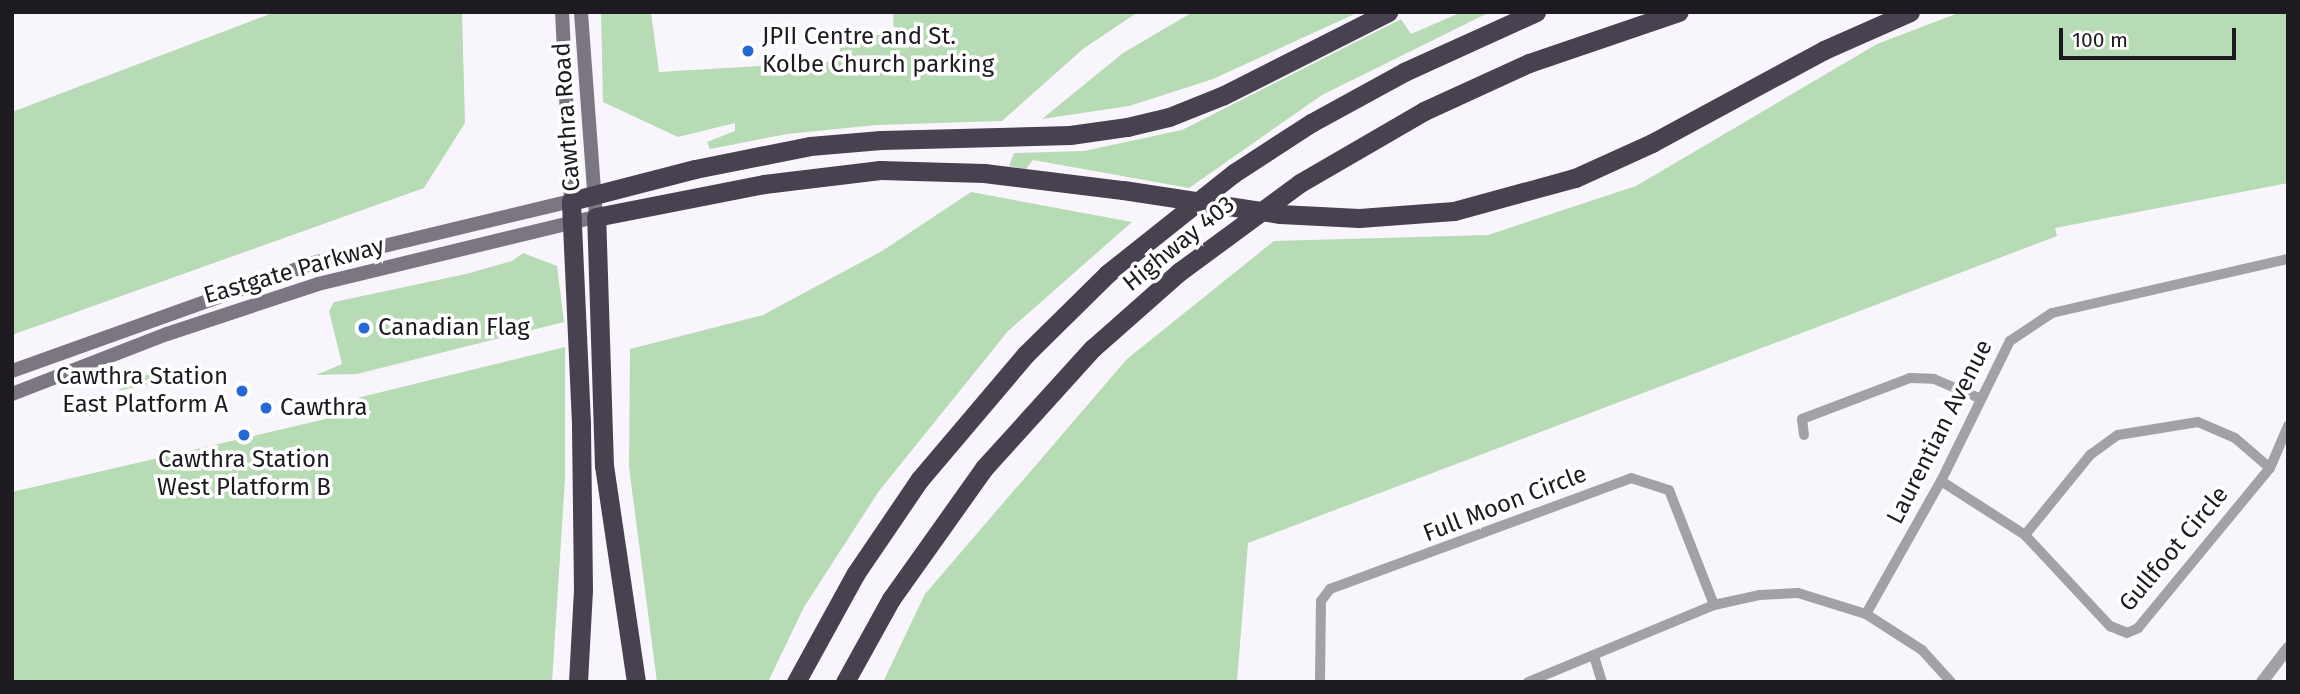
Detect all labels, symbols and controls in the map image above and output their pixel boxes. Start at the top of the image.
scale bar [2062,14,2239,58]
place label: JPII Centre and St. Kolbe Church parking [762,23,994,79]
text: 100 m [2072,27,2128,53]
street label: Cawthra Road [547,42,587,192]
marker: JPII Centre and St. Kolbe Church parking [740,43,756,59]
street label: Highway 403 [1117,190,1241,298]
street label: Eastgate Parkway [200,231,388,311]
place label: Canadian Flag [378,314,530,342]
marker: Canadian Flag [356,320,372,336]
street label: Laurentian Avenue [1881,335,1999,529]
place label: Cawthra Station East Platform A [56,363,228,419]
marker: Cawthra Station East Platform A [234,383,250,399]
place label: Cawthra [280,394,368,422]
marker: Cawthra [258,400,274,416]
marker: Cawthra Station West Platform B [236,427,252,443]
place label: Cawthra Station West Platform B [157,446,331,502]
street label: Full Moon Circle [1419,460,1591,548]
street label: Gullfoot Circle [2113,481,2235,617]

